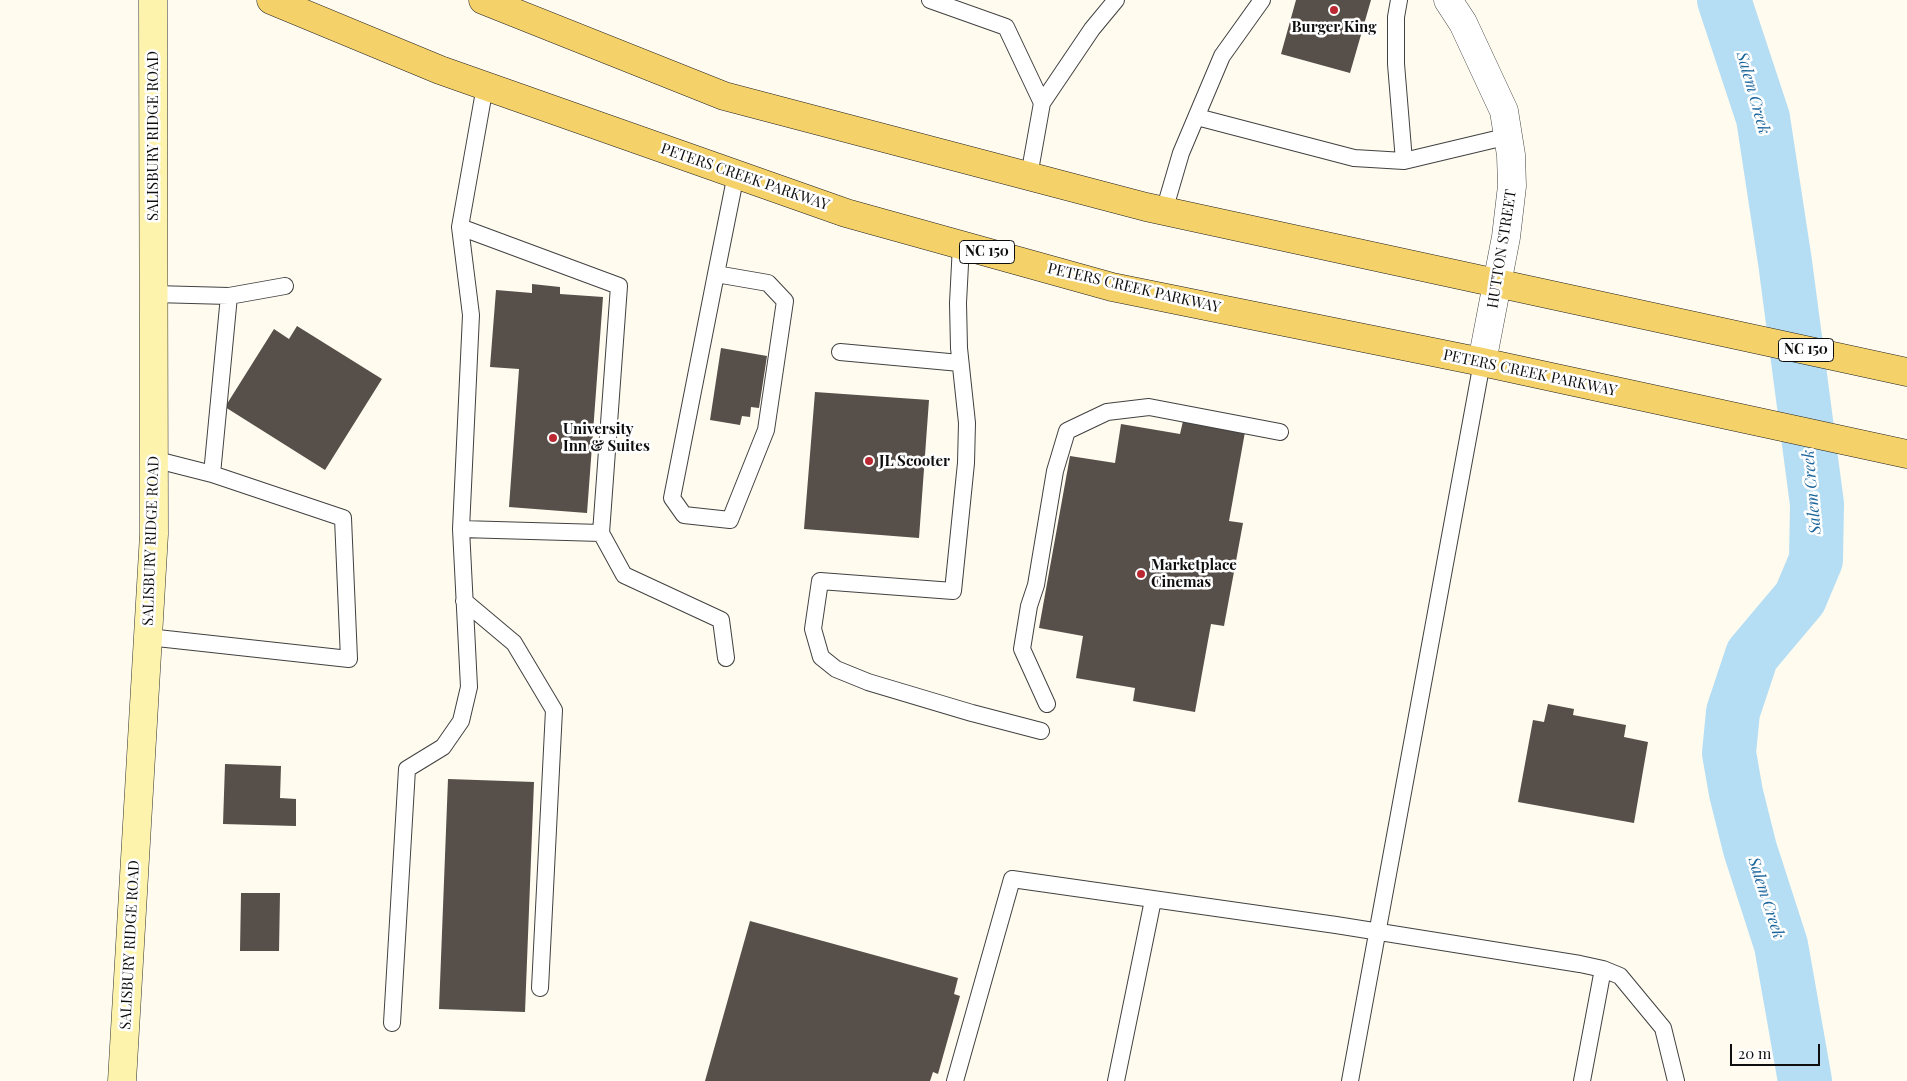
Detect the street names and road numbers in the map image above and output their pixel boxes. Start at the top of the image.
street label: SALISBURY RIDGE ROAD [144,51,162,221]
street label: PETERS CREEK PARKWAY [658,140,832,214]
street label: HUTTON STREET [1484,188,1520,310]
road number: NC 150 [960,240,1014,264]
street label: PETERS CREEK PARKWAY [1046,259,1222,317]
road number: NC 150 [1778,338,1834,362]
street label: PETERS CREEK PARKWAY [1442,346,1618,400]
street label: SALISBURY RIDGE ROAD [139,456,163,626]
street label: SALISBURY RIDGE ROAD [117,860,143,1030]

